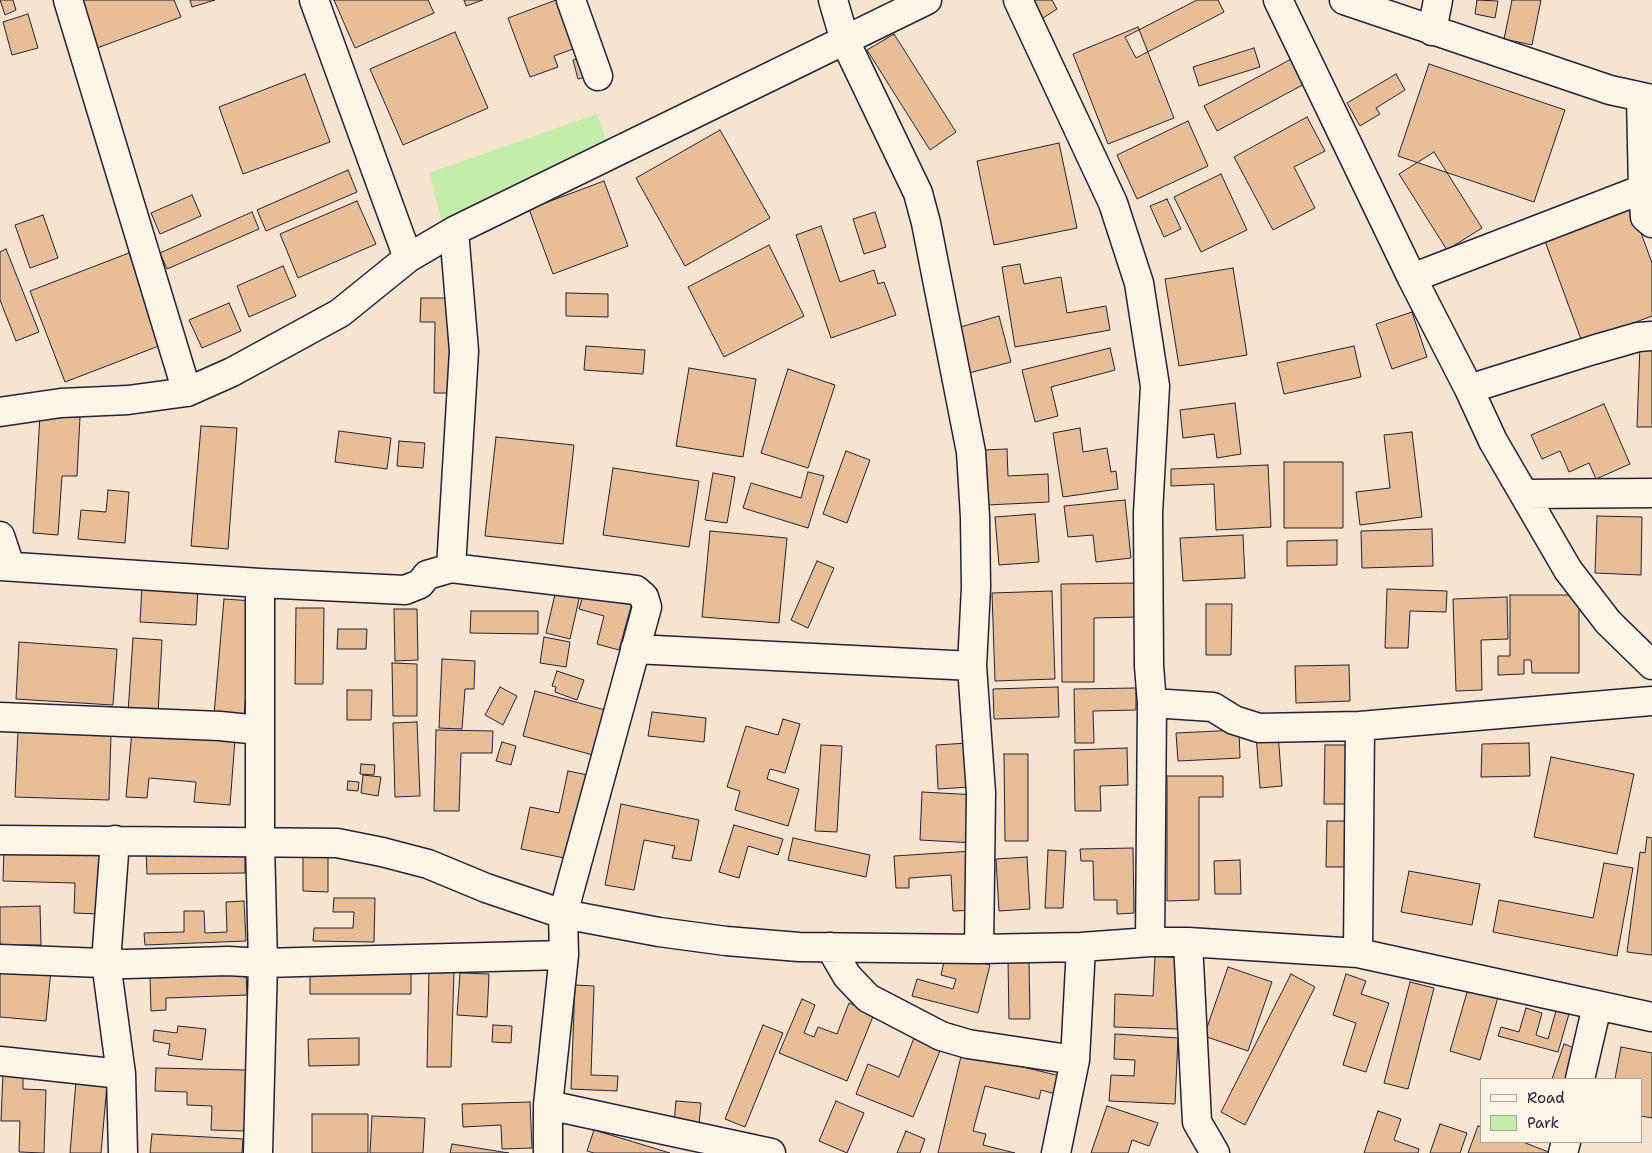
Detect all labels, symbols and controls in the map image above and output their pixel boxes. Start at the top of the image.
legend [1480,1078,1642,1143]
text: Road [1527,1088,1565,1108]
text: Park [1527,1113,1559,1133]

